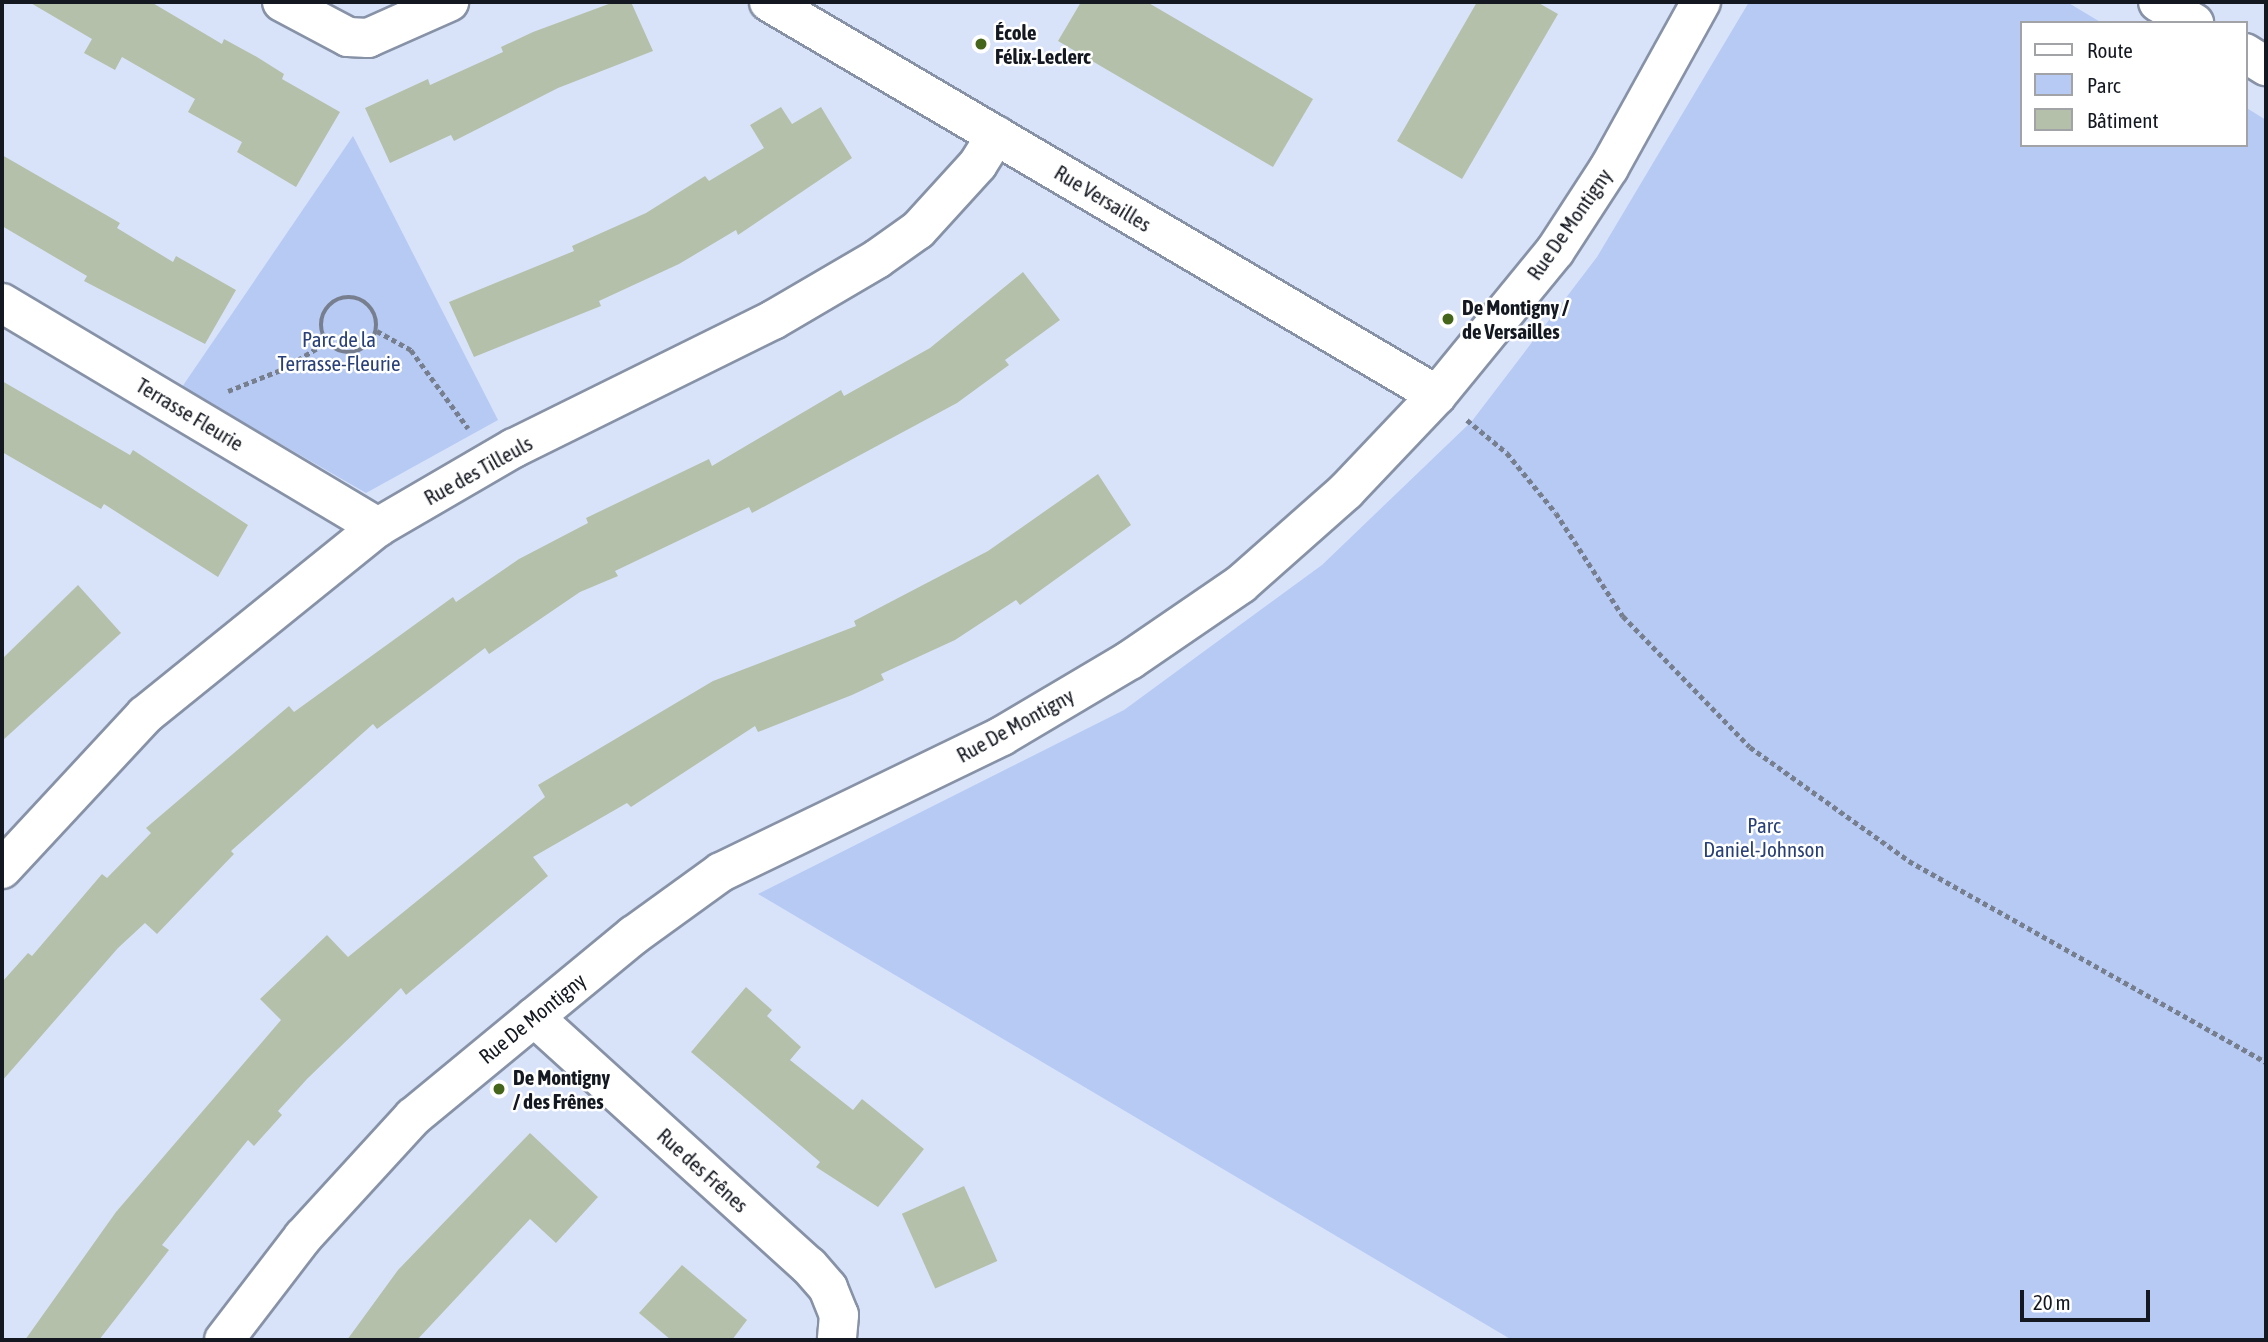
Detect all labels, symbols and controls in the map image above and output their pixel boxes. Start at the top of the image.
place label: École Félix-Leclerc [995,19,1091,69]
legend [2020,21,2247,147]
marker: École Félix-Leclerc [973,36,989,52]
text: Route [2087,38,2133,62]
text: Parc [2087,73,2121,97]
text: Bâtiment [2087,108,2158,132]
street label: Rue Versailles [1050,159,1156,237]
street label: Rue De Montigny [1521,163,1617,285]
place label: De Montigny / de Versailles [1462,294,1569,344]
marker: De Montigny / de Versailles [1440,311,1456,327]
park label: Parc de la Terrasse-Fleurie [278,326,400,376]
street label: Terrasse Fleurie [132,372,248,456]
street label: Rue des Tilleuls [419,430,537,510]
street label: Rue De Montigny [952,682,1078,768]
park label: Parc Daniel-Johnson [1703,812,1825,862]
street label: Rue De Montigny [474,967,590,1069]
place label: De Montigny / des Frênes [513,1064,610,1114]
marker: De Montigny / des Frênes [491,1081,507,1097]
street label: Rue des Frênes [652,1123,754,1217]
scale bar [2023,1276,2152,1320]
text: 20 m [2033,1290,2071,1314]

